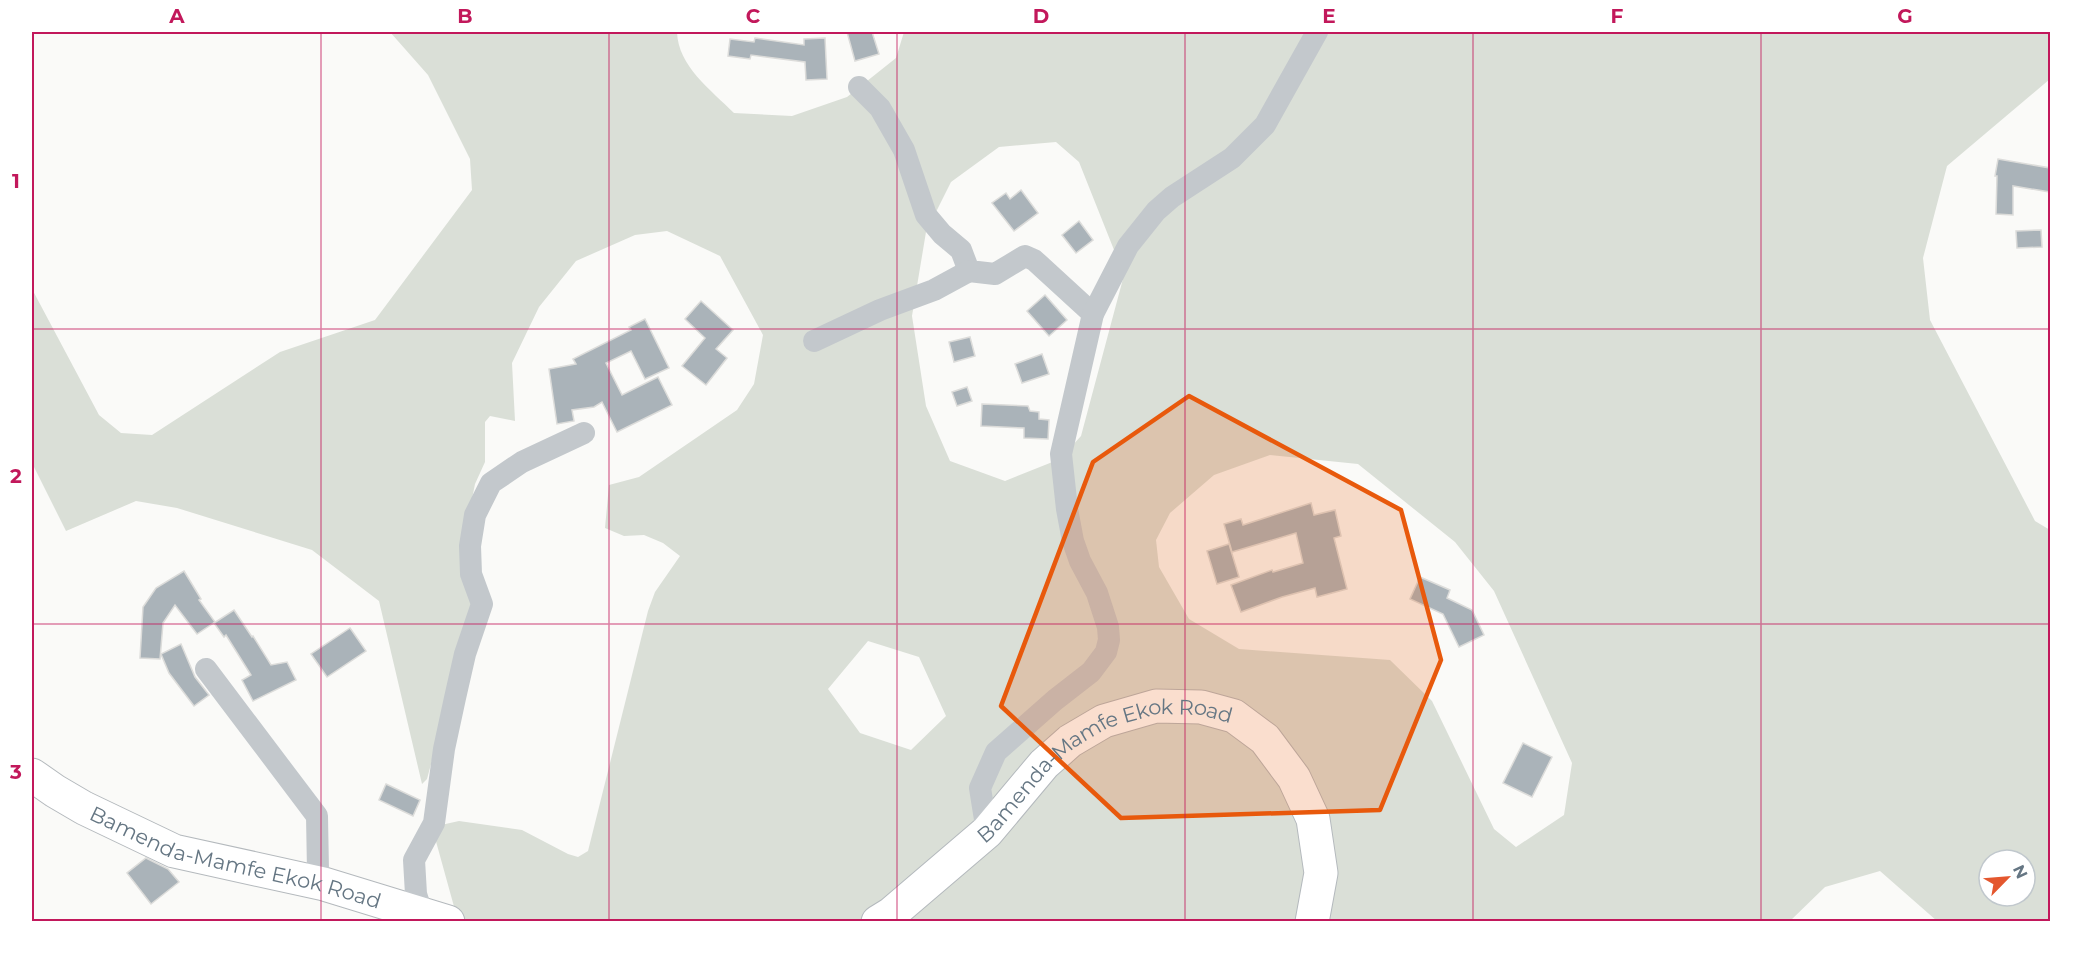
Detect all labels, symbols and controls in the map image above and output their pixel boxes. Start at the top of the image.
text: A [168,4,185,28]
text: B [457,4,473,28]
text: C [746,4,761,28]
text: D [1033,4,1049,28]
text: E [1322,4,1336,28]
text: F [1611,4,1624,28]
text: G [1897,4,1913,28]
text: 1 [12,169,20,193]
text: 2 [10,464,22,488]
street label: Bamenda-Mamfe Ekok Road [972,693,1236,848]
text: 3 [9,760,22,784]
street label: Bamenda-Mamfe Ekok Road [86,800,384,913]
north arrow [1977,848,2037,908]
text: N [2009,862,2031,882]

